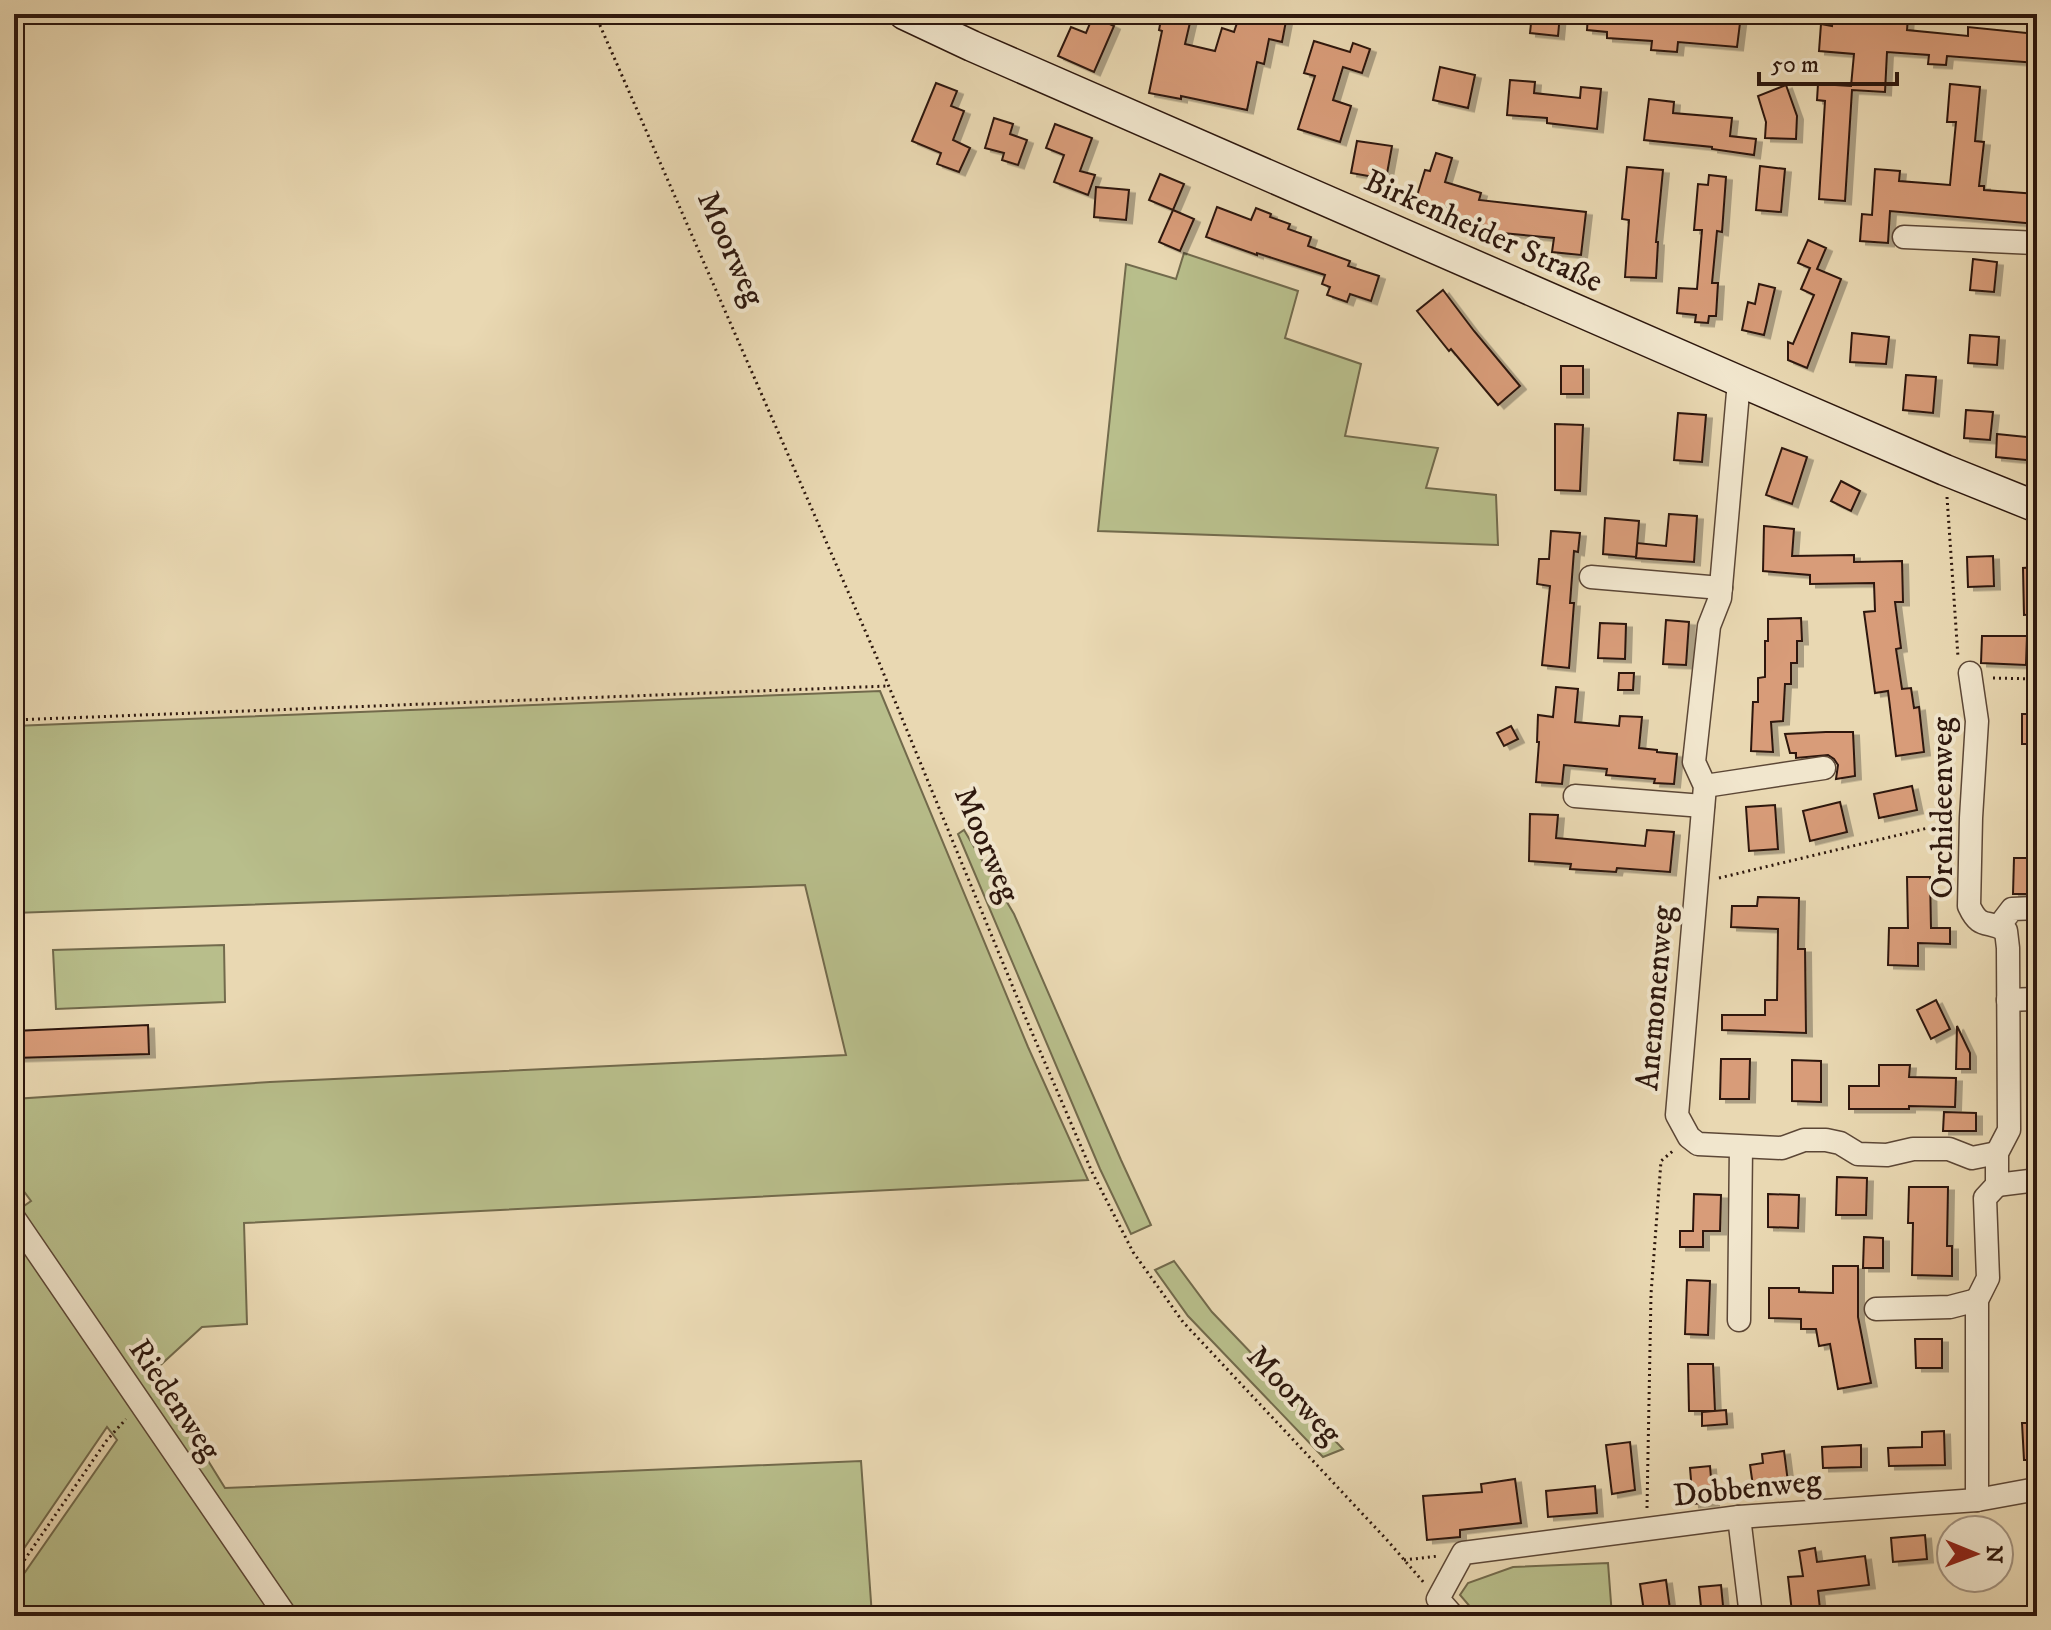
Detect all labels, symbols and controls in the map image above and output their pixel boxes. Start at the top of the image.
scale bar [1759,36,1897,86]
text: 50 m [1771,50,1819,80]
street label: Birkenheider Straße [1358,161,1609,302]
street label: Moorweg [687,185,773,313]
street label: Orchideenweg [1923,717,1963,899]
street label: Moorweg [944,781,1028,909]
street label: Anemonenweg [1628,904,1684,1092]
street label: Riedenweg [119,1332,230,1469]
street label: Moorweg [1238,1337,1350,1454]
street label: Dobbenweg [1671,1461,1824,1517]
north arrow [1935,1514,2015,1594]
text: N [1980,1545,2007,1564]

